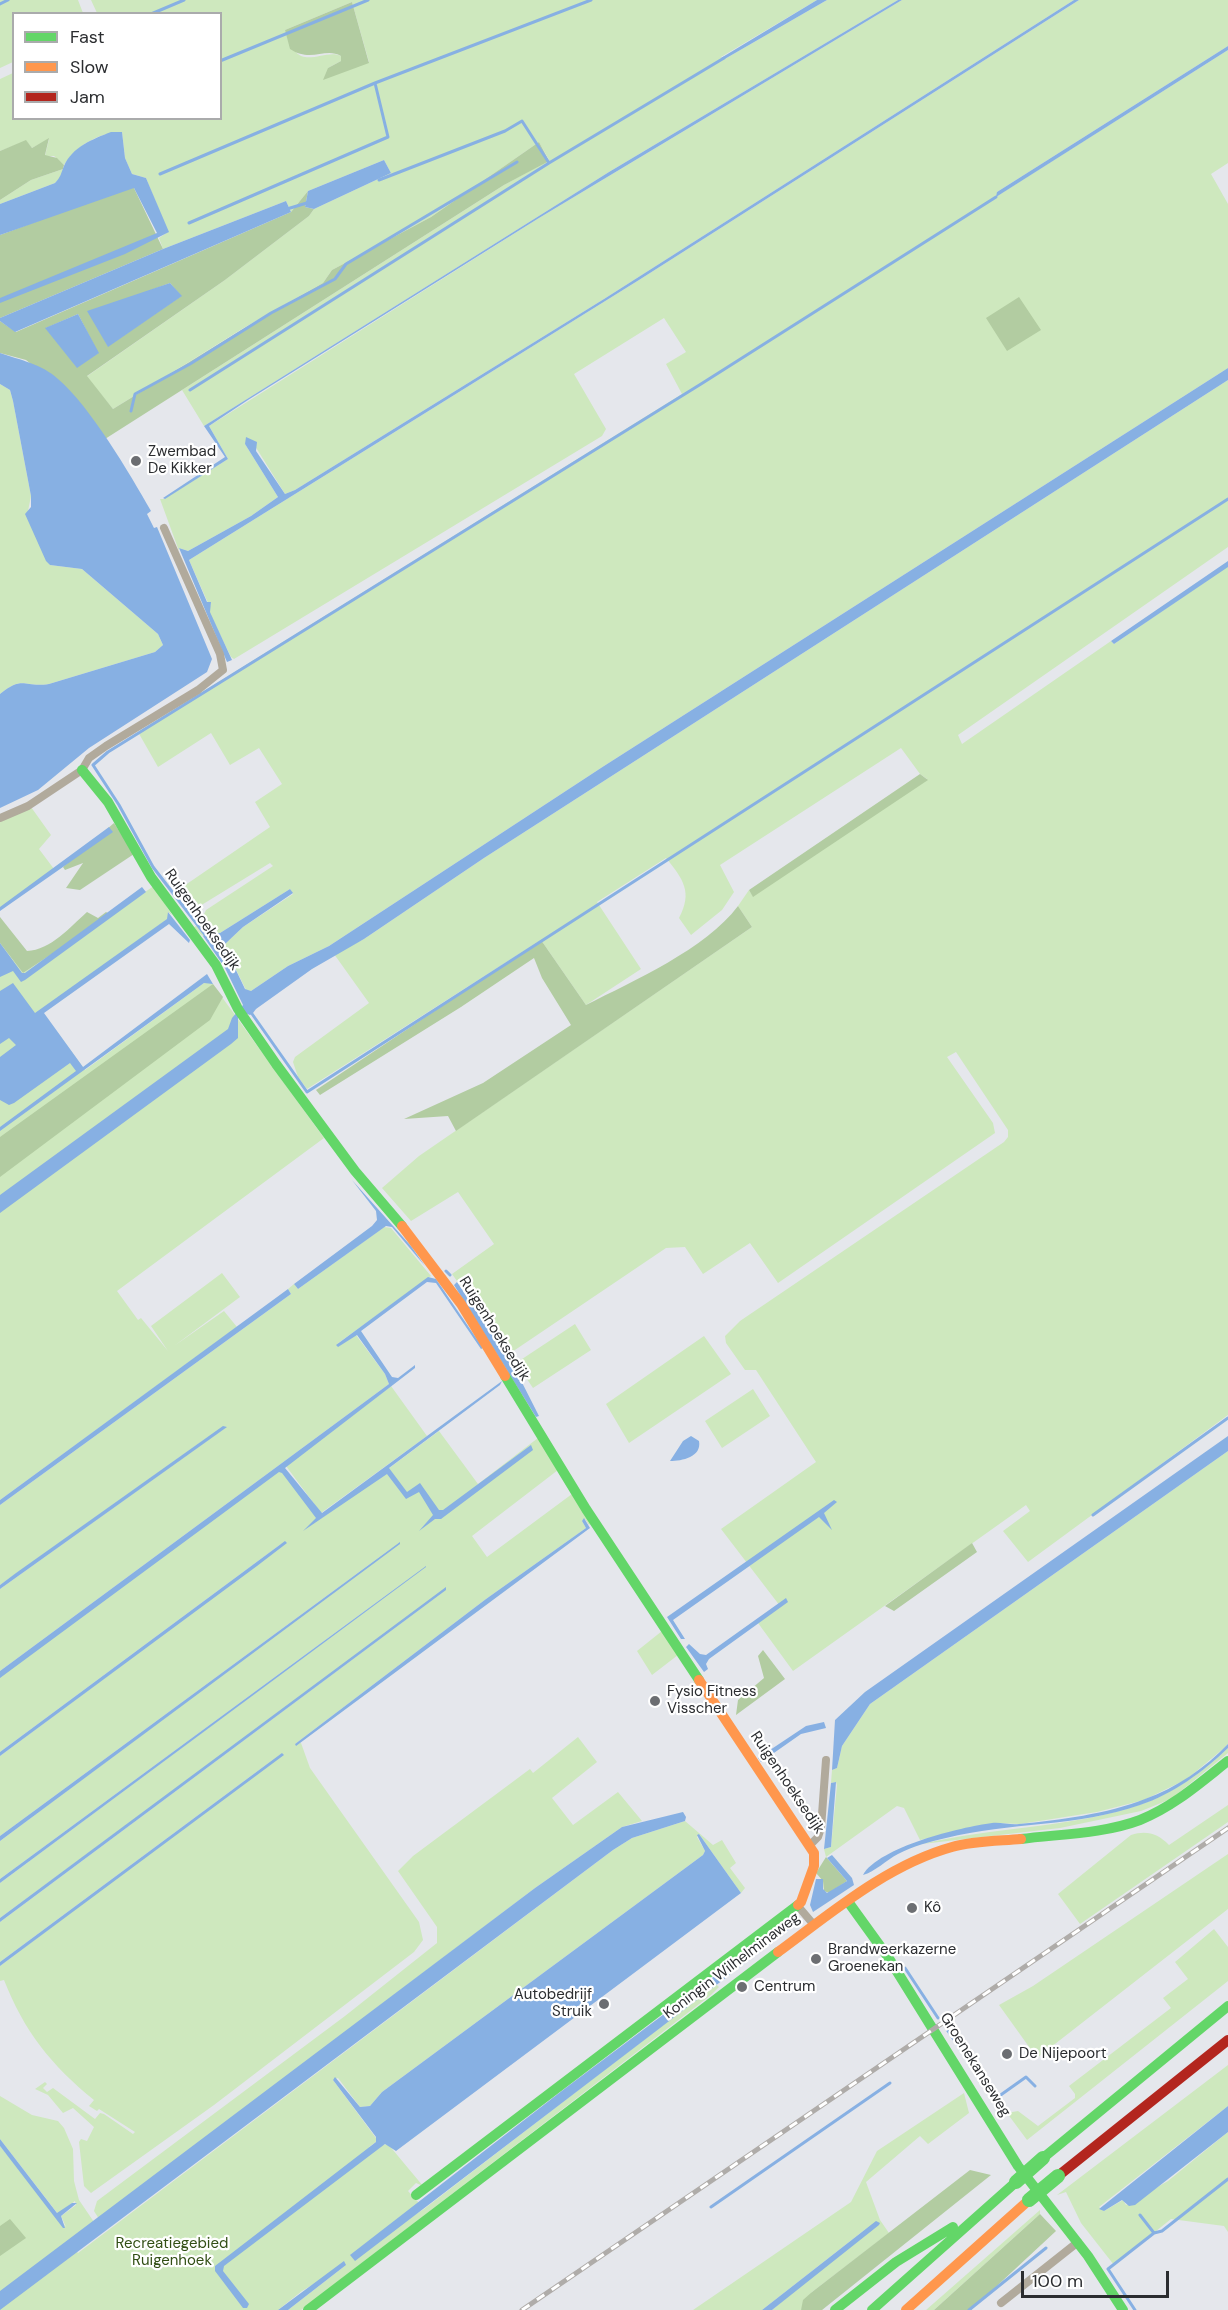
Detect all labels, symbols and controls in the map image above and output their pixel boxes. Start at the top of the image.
legend [12,12,222,120]
text: Fast [70,25,105,49]
text: Slow [70,55,109,79]
text: Jam [70,85,105,109]
place label: Zwembad De Kikker [148,443,216,478]
marker: Zwembad De Kikker [129,454,143,468]
street label: Ruigenhoeksedijk [160,866,244,974]
street label: Ruigenhoeksedijk [455,1273,533,1385]
place label: Fysio Fitness Visscher [667,1683,757,1718]
marker: Fysio Fitness Visscher [648,1694,662,1708]
street label: Ruigenhoeksedijk [746,1728,828,1838]
place label: Kô [924,1899,941,1917]
marker: Kô [905,1901,919,1915]
street label: Koningin Wilhelminaweg [660,1909,804,2023]
place label: Brandweerkazerne Groenekan [828,1941,956,1976]
marker: Brandweerkazerne Groenekan [809,1952,823,1966]
place label: Centrum [754,1978,815,1996]
marker: Centrum [735,1980,749,1994]
place label: Autobedrijf Struik [514,1986,592,2021]
marker: Autobedrijf Struik [597,1997,611,2011]
street label: Groenekanseweg [936,2010,1014,2120]
place label: De Nijepoort [1019,2045,1107,2063]
marker: De Nijepoort [1000,2047,1014,2061]
park label: Recreatiegebied Ruigenhoek [116,2235,228,2270]
scale bar [1024,2259,1172,2297]
text: 100 m [1032,2269,1083,2293]

